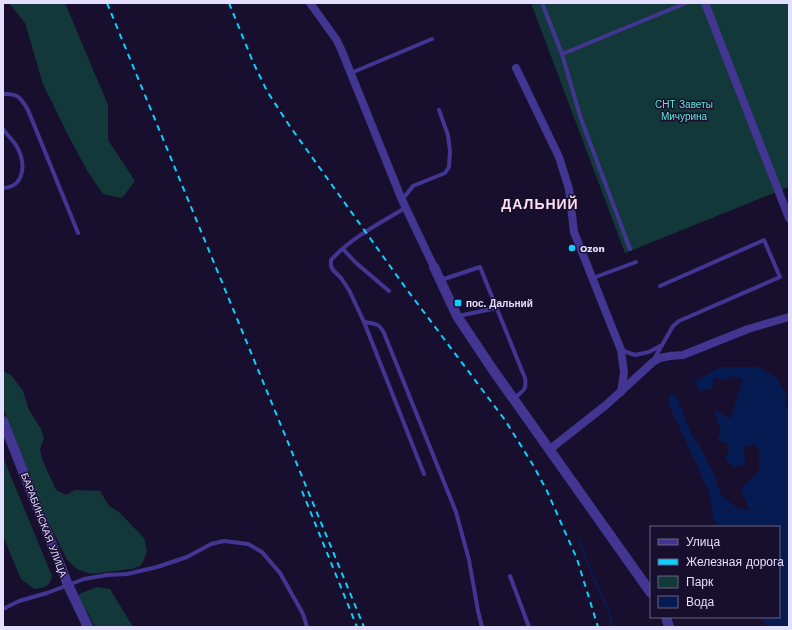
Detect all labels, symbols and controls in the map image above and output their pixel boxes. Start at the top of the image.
park label: СНТ Заветы Мичурина [655,99,713,122]
district label: ДАЛЬНИЙ [501,195,579,212]
marker: Ozon [567,243,577,253]
place label: Ozon [580,243,605,254]
marker: пос. Дальний [453,298,463,308]
place label: пос. Дальний [466,298,533,309]
street label: БАРАБИНСКАЯ УЛИЦА [19,471,69,579]
legend [650,526,780,618]
text: Улица [686,535,720,549]
text: Железная дорога [686,555,784,569]
text: Парк [686,575,714,589]
text: Вода [686,595,714,609]

